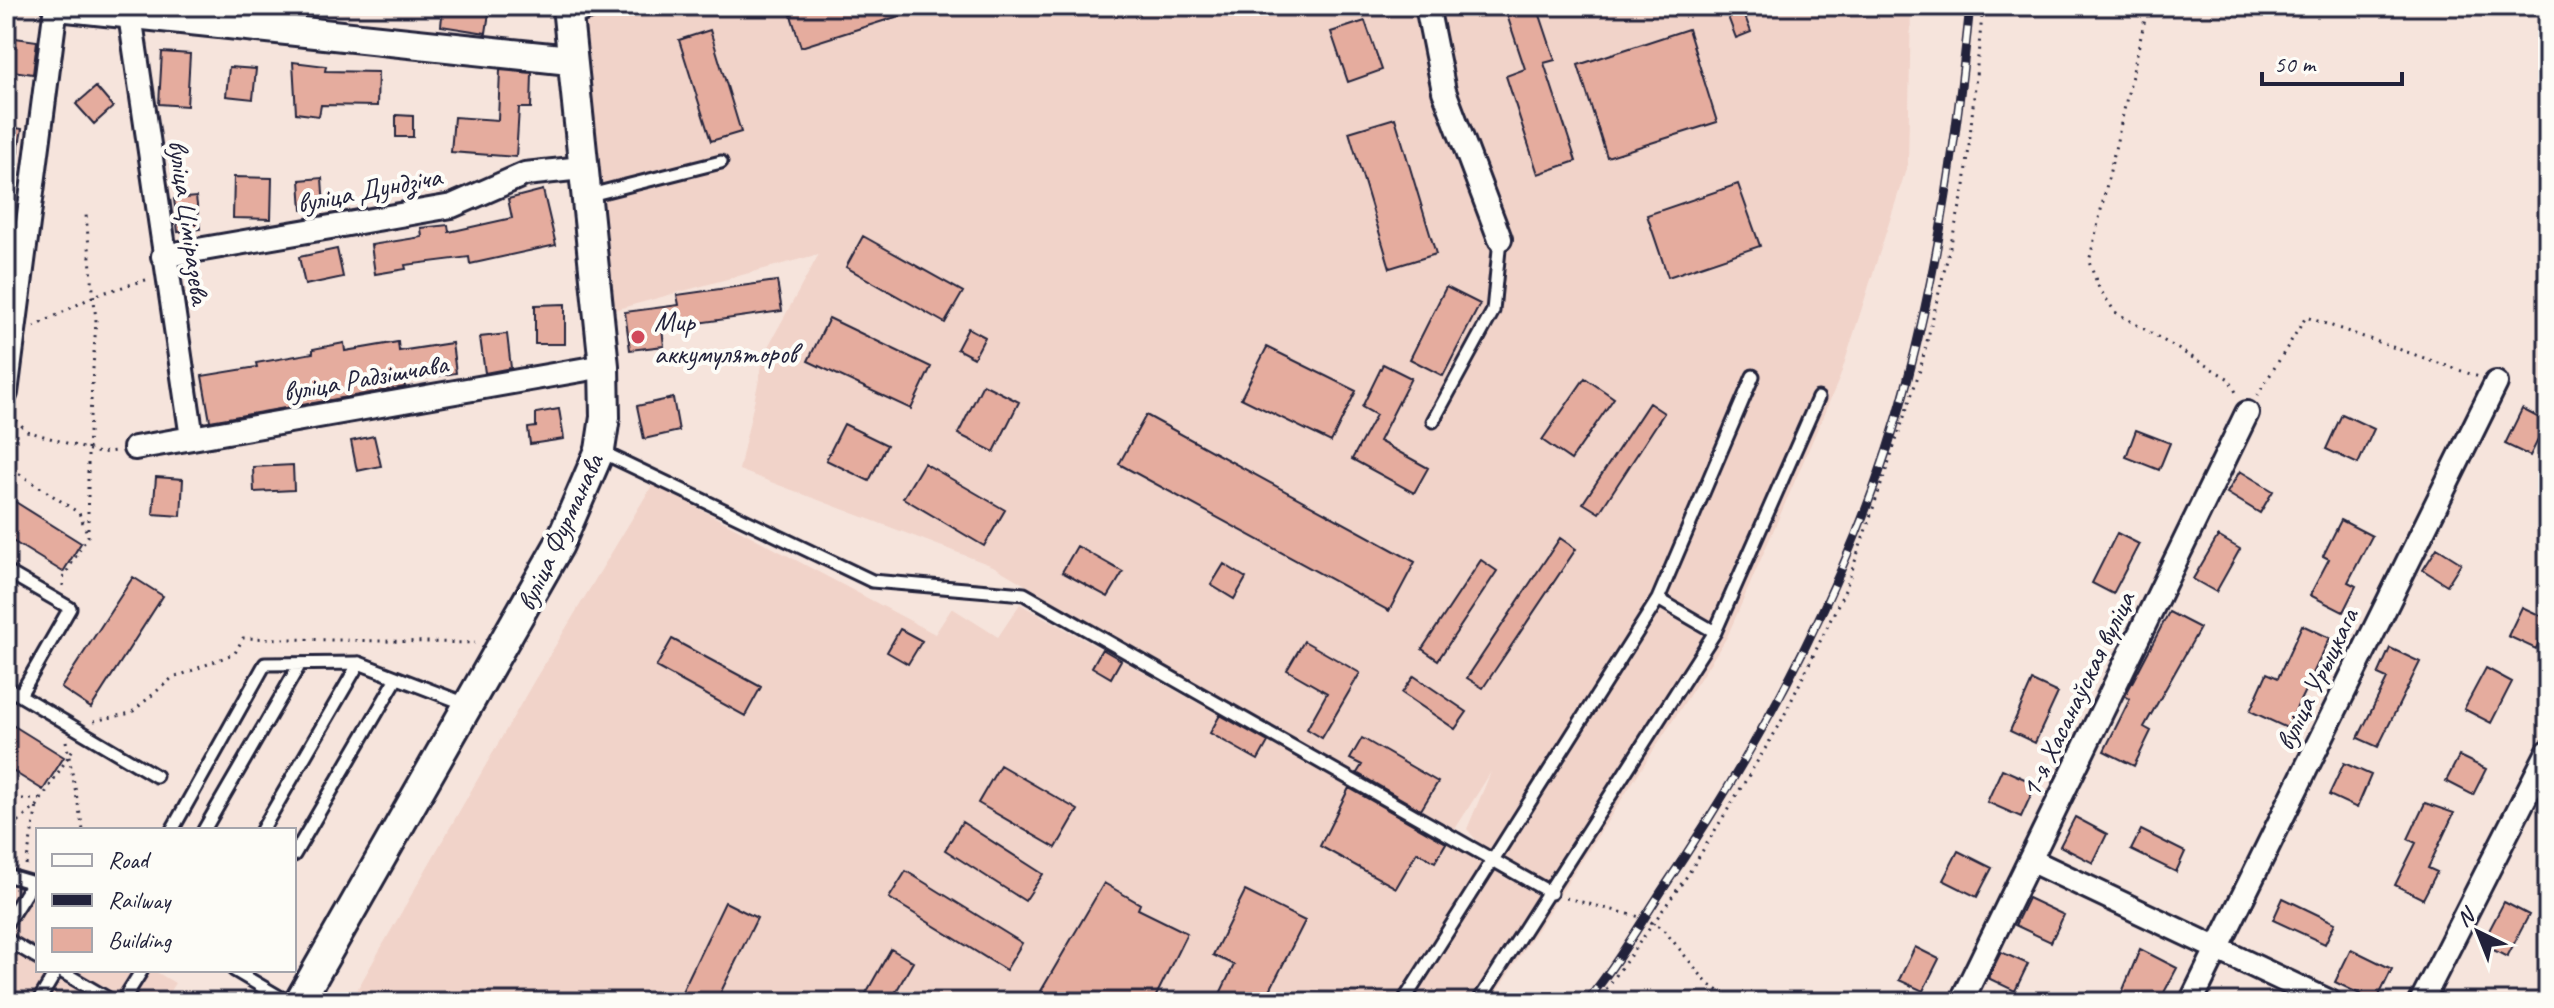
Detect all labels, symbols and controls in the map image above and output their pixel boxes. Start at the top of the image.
scale bar [2262,36,2402,86]
text: 50 m [2274,49,2317,79]
street label: вуліца Ціміразева [161,138,219,309]
street label: вуліца Дундзіча [294,158,446,222]
place label: Мир аккумуляторов [654,304,803,371]
marker: Мир аккумуляторов [629,328,647,346]
street label: вуліца Радзішчава [280,345,452,409]
street label: вуліца Фурманава [508,447,612,616]
street label: 1-я Хасанаўская вуліца [2013,584,2143,803]
street label: вуліца Урыцкага [2267,601,2367,756]
legend [36,828,296,972]
text: Road [108,845,152,875]
text: Railway [108,885,172,915]
north arrow [2438,892,2518,972]
text: N [2451,901,2482,933]
text: Building [108,925,173,955]

